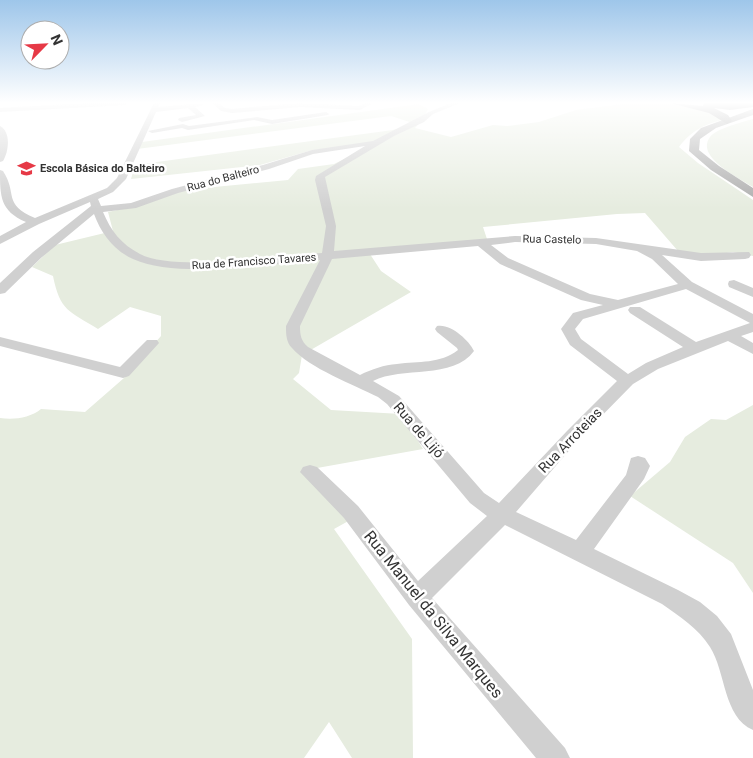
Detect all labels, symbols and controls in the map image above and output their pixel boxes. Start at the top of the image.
north arrow [20,20,70,70]
text: N [48,32,66,47]
school or university icon: Escola Básica do Balteiro [16,158,36,178]
place label: Escola Básica do Balteiro [40,162,165,175]
street label: Rua do Balteiro [186,163,261,194]
street label: Rua Castelo [522,232,581,247]
street label: Rua de Francisco Tavares [191,251,317,272]
street label: Rua de Lijó [390,399,448,461]
street label: Rua Arroteias [535,404,605,476]
street label: Rua Manuel da Silva Marques [360,527,507,702]

